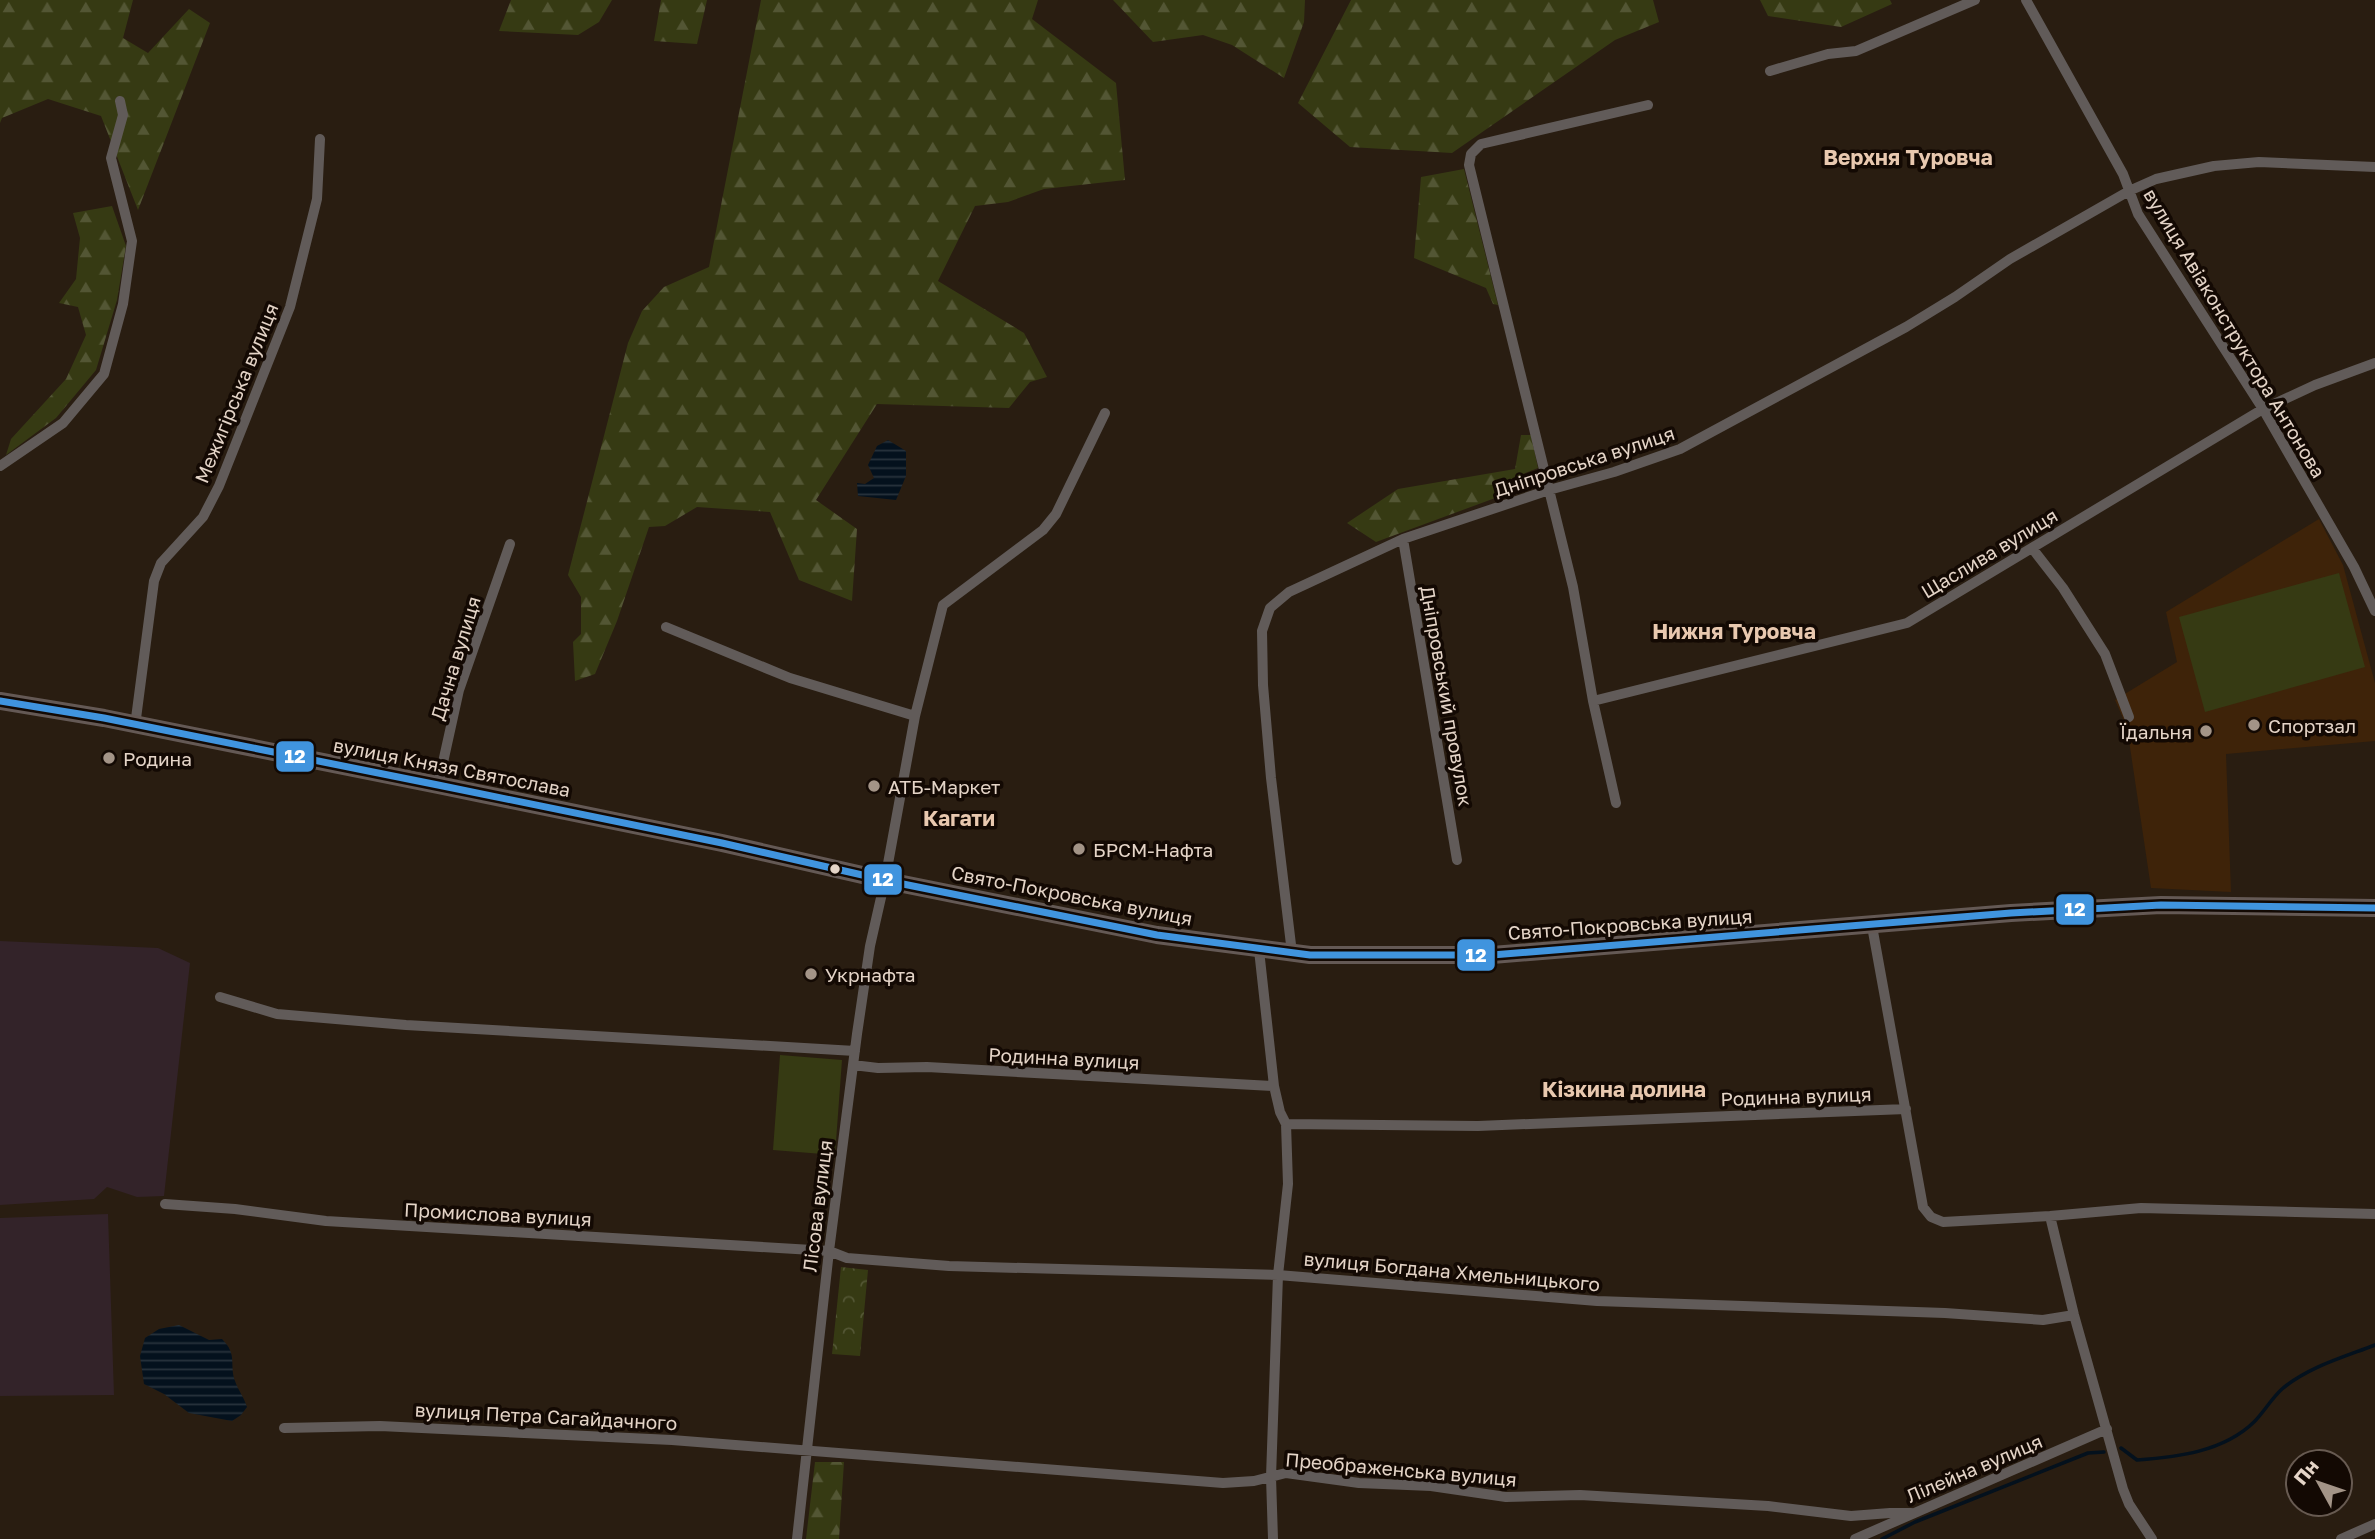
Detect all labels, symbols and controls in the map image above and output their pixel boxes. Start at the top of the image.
district label: Верхня Туровча [1823,144,1993,170]
street label: вулиця Авіаконструктора Антонова [2139,184,2331,482]
street label: Межигірська вулиця [189,300,283,486]
street label: Дніпровська вулиця [1491,421,1677,501]
street label: Щаслива вулиця [1917,503,2061,603]
street label: Дніпровський провулок [1416,584,1478,808]
street label: Дачна вулиця [425,593,485,723]
district label: Нижня Туровча [1652,618,1816,644]
place label: Спортзал [2268,714,2356,737]
marker: Спортзал [2246,717,2262,733]
place label: Їдальня [2119,720,2192,743]
marker: Їдальня [2198,723,2214,739]
street label: вулиця Князя Святослава [332,733,572,801]
line badge: 12 [275,740,315,773]
text: 12 [284,744,306,767]
place label: Родина [123,747,192,770]
marker: Родина [101,750,117,766]
place label: АТБ-Маркет [888,775,1000,798]
marker: АТБ-Маркет [866,778,882,794]
district label: Кагати [923,805,995,831]
place label: БРСМ-Нафта [1093,838,1213,861]
marker: БРСМ-Нафта [1071,841,1087,857]
street label: Свято-Покровська вулиця [949,860,1195,930]
unlabelled marker [828,862,842,876]
line badge: 12 [863,863,903,896]
text: 12 [872,867,894,890]
line badge: 12 [2055,893,2095,926]
text: 12 [2064,897,2086,920]
street label: Свято-Покровська вулиця [1507,904,1753,944]
line badge: 12 [1456,938,1496,972]
text: 12 [1465,943,1487,966]
place label: Укрнафта [825,963,915,986]
marker: Укрнафта [803,966,819,982]
street label: Родинна вулиця [988,1043,1140,1073]
district label: Кізкина долина [1542,1076,1706,1102]
street label: Родинна вулиця [1720,1082,1872,1110]
street label: Лісова вулиця [797,1139,837,1273]
street label: Промислова вулиця [404,1198,592,1230]
street label: вулиця Богдана Хмельницького [1303,1247,1601,1295]
street label: вулиця Петра Сагайдачного [414,1398,678,1434]
street label: Лілейна вулиця [1902,1429,2046,1507]
street label: Преображенська вулиця [1284,1447,1518,1491]
north arrow [2284,1448,2354,1518]
text: Пн [2288,1454,2323,1489]

